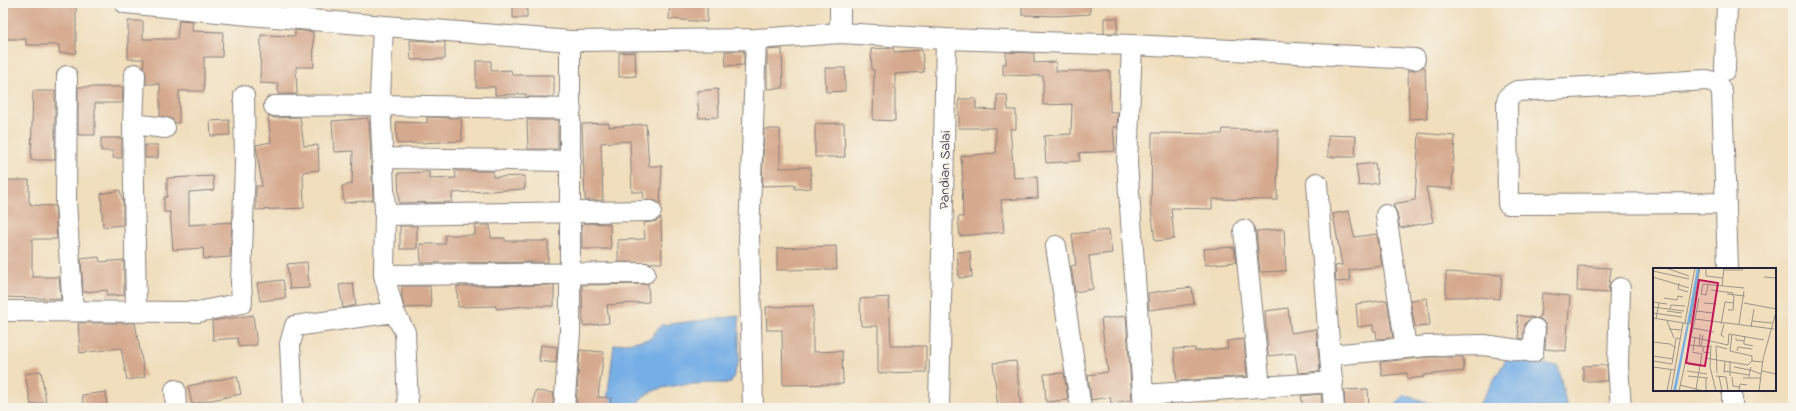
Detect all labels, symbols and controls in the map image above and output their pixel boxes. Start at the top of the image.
street label: Pandian Salai [934,130,957,210]
inset map [1653,268,1776,391]

